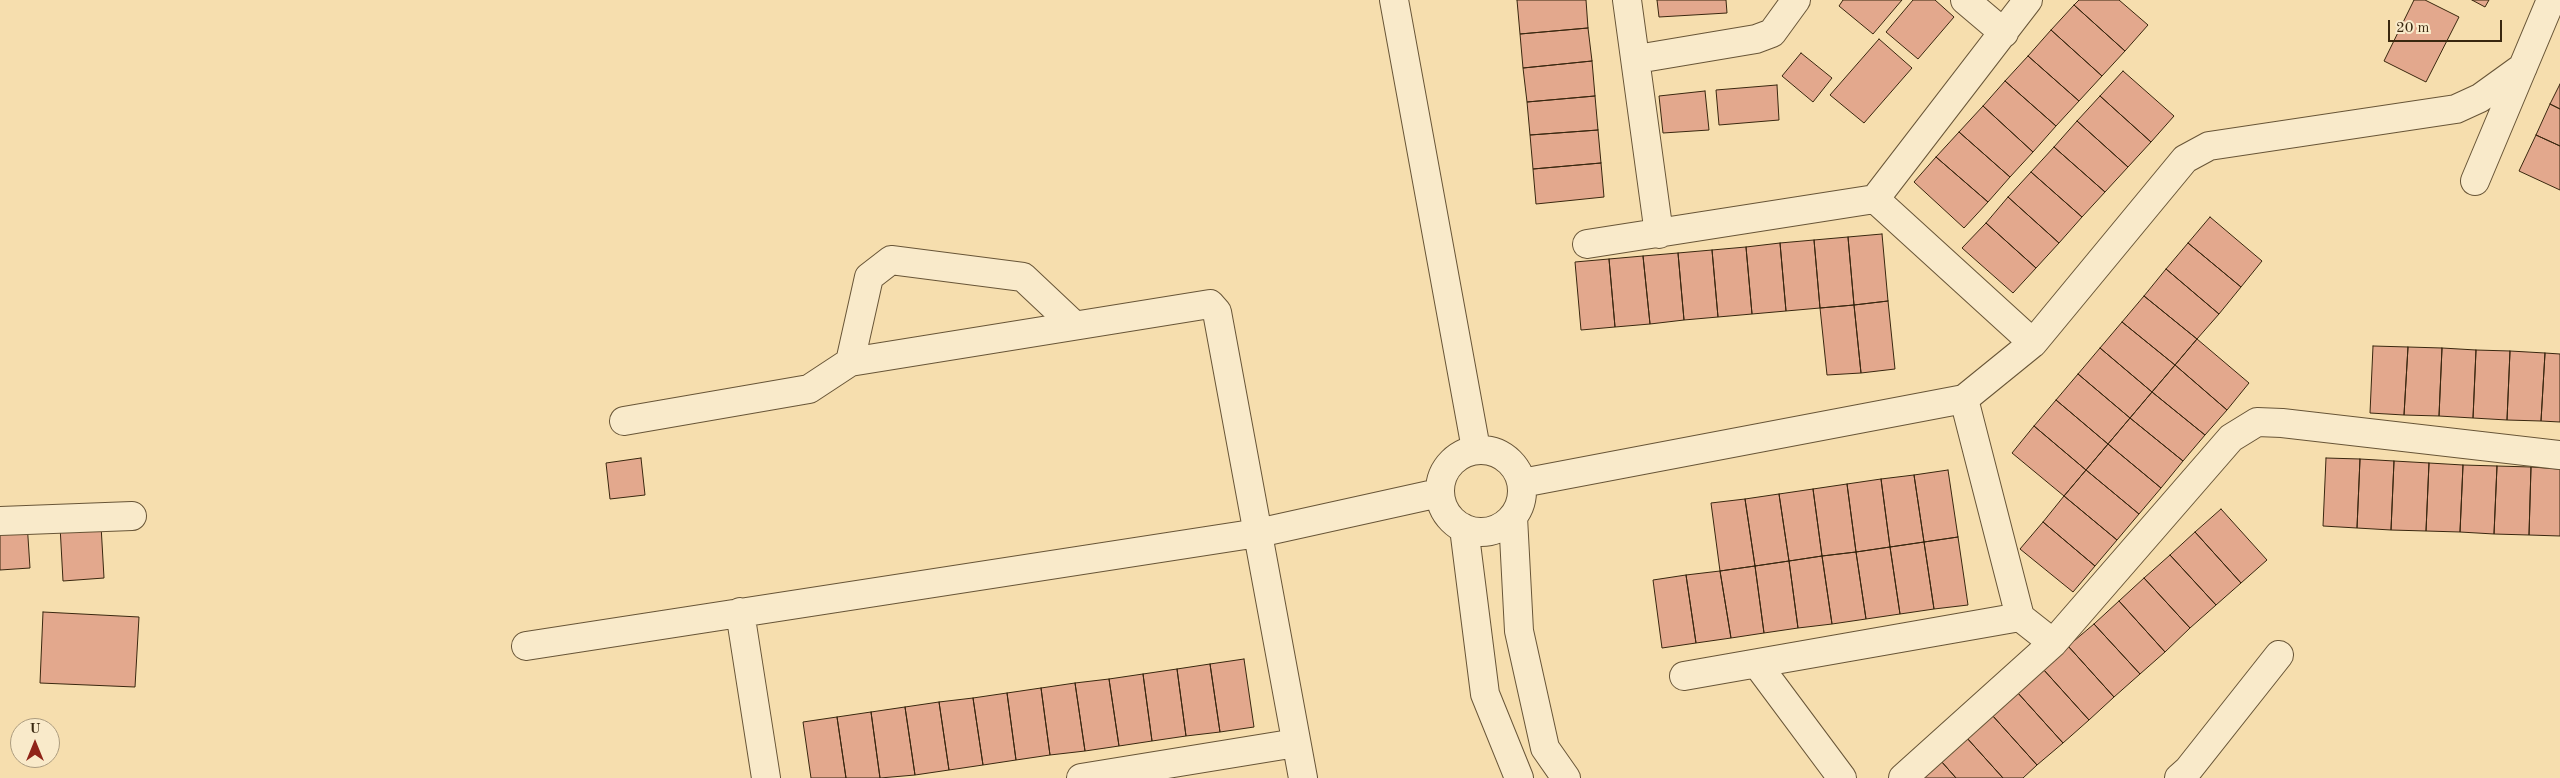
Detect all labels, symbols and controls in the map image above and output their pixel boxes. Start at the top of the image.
scale bar [2390,10,2504,42]
text: 20 m [2396,21,2430,36]
north arrow [10,718,60,768]
text: U [29,722,41,736]

